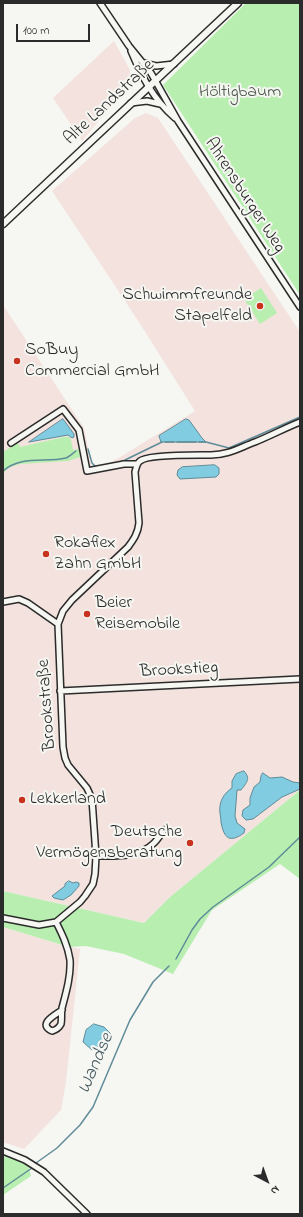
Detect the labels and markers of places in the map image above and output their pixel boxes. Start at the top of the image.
place label: Schwimmfreunde Stapelfeld [122,285,252,328]
marker: Schwimmfreunde Stapelfeld [255,301,265,311]
place label: SoBuy Commercial GmbH [25,340,160,382]
marker: SoBuy Commercial GmbH [12,356,22,366]
place label: Rokaflex Zahn GmbH [54,533,141,576]
marker: Rokaflex Zahn GmbH [41,549,51,559]
place label: Beier Reisemobile [95,593,180,636]
marker: Beier Reisemobile [82,609,92,619]
place label: Lekkerland [30,789,106,811]
marker: Lekkerland [17,795,27,805]
place label: Deutsche Vermögensberatung [36,822,182,864]
marker: Deutsche Vermögensberatung [185,838,195,848]

